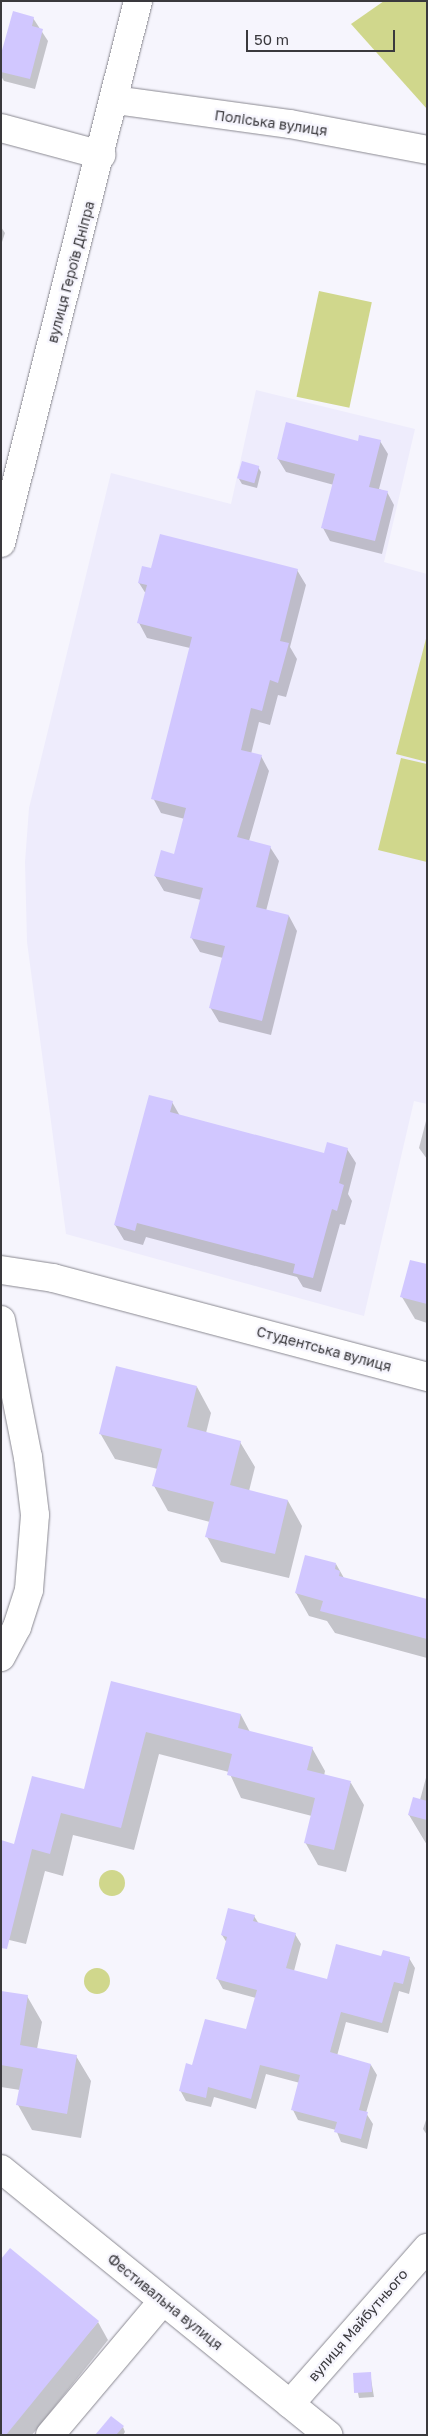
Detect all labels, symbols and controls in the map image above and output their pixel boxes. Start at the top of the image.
scale bar [248,20,397,52]
text: 50 m [254,30,289,48]
street label: Поліська вулиця [214,107,328,139]
street label: вулиця Героїв Дніпра [44,199,98,345]
street label: Студентська вулиця [255,1323,393,1375]
street label: Фестивальна вулиця [104,2250,226,2354]
street label: вулиця Майбутнього [305,2266,411,2384]

